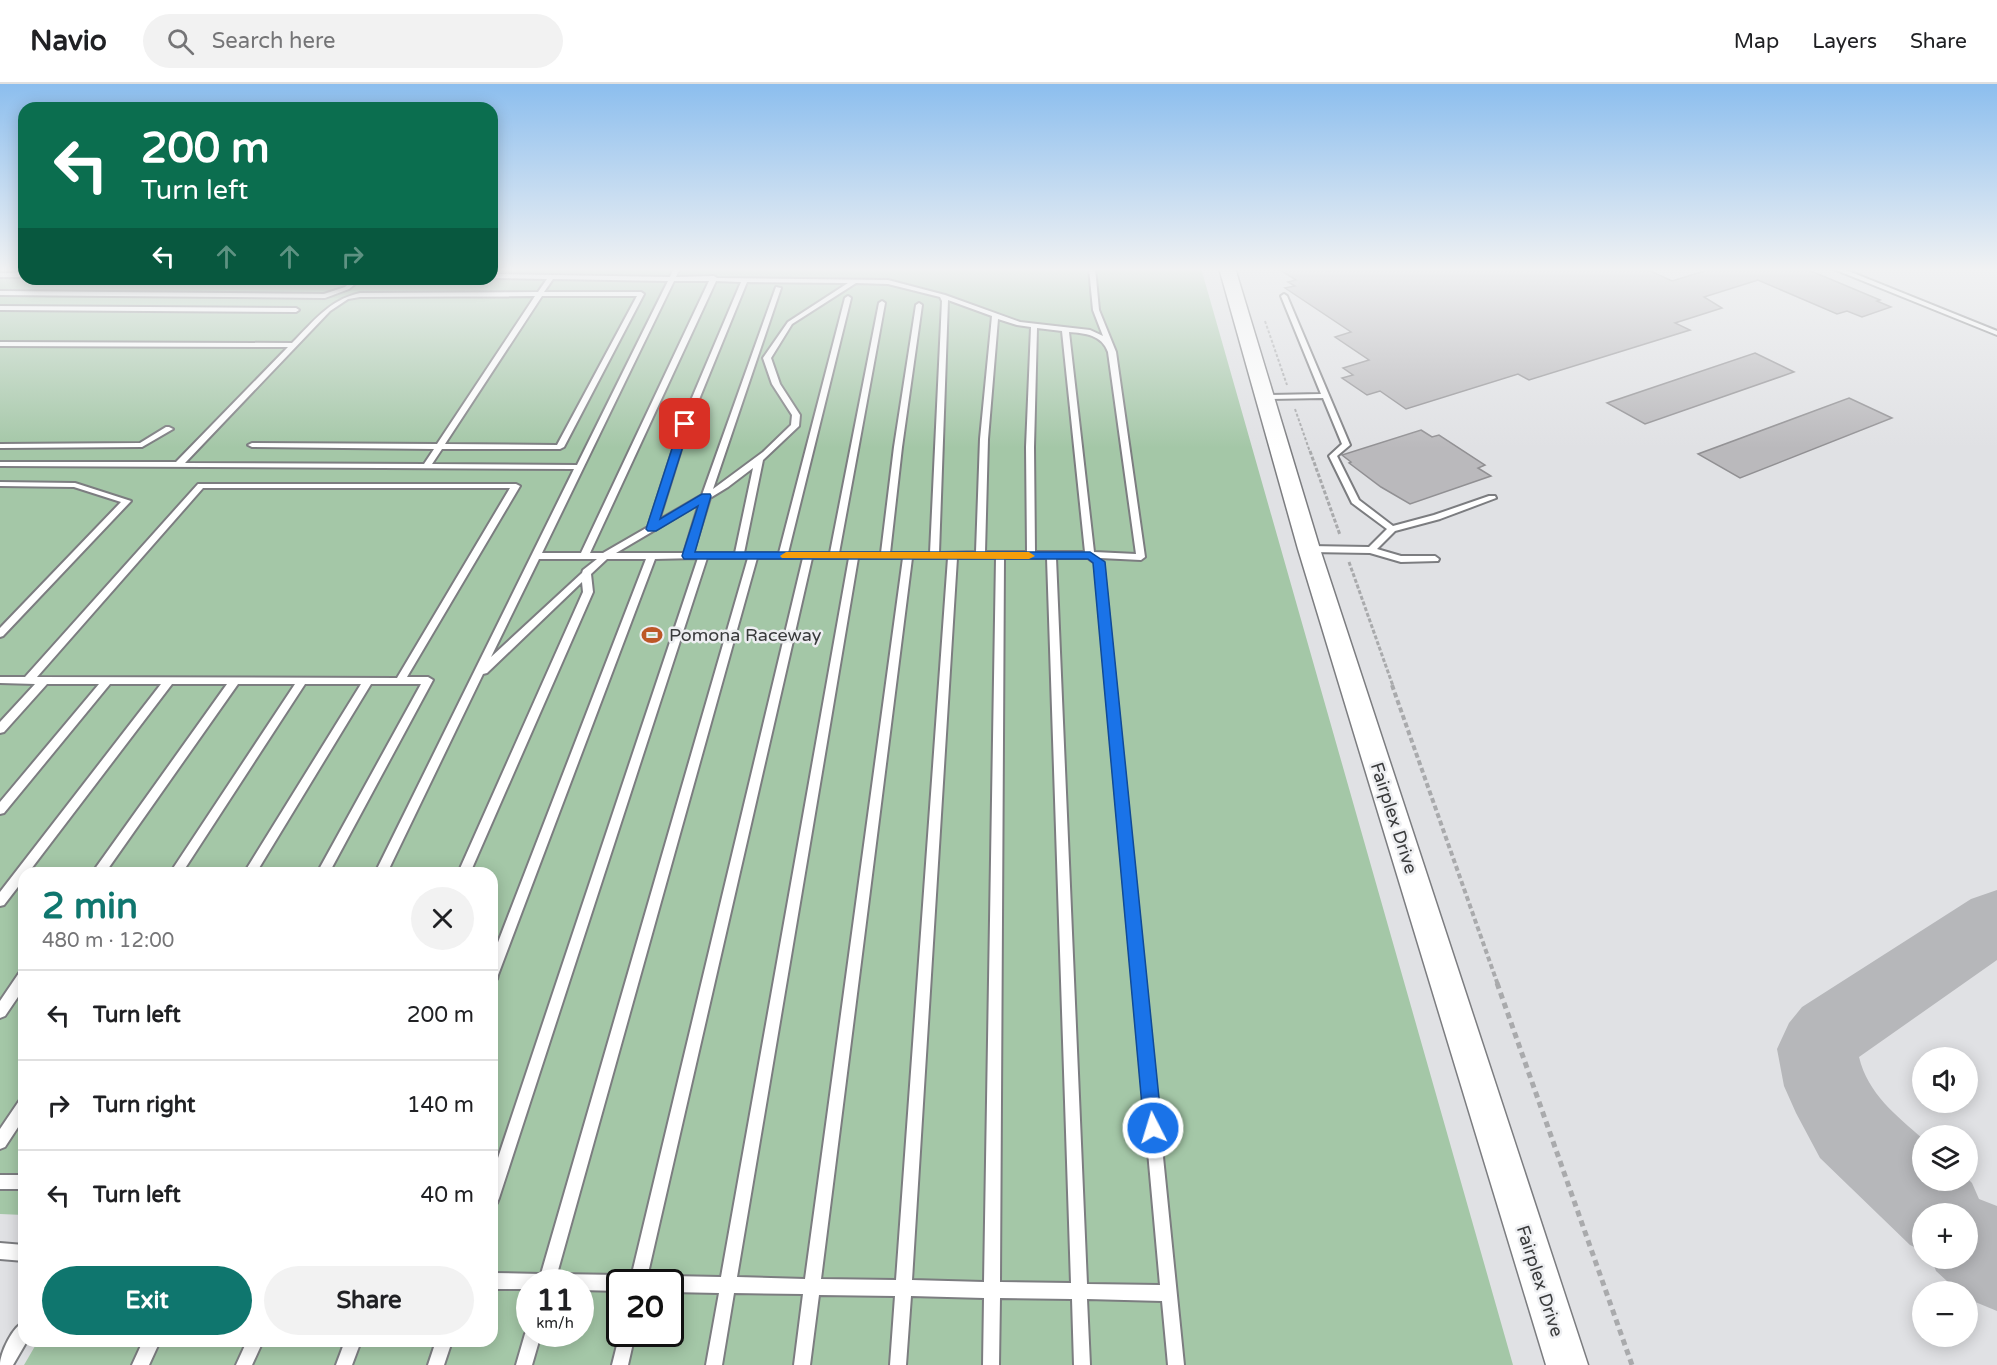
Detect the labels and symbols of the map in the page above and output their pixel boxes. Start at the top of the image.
pin [659,398,710,449]
sports icon: Pomona Raceway [640,623,664,647]
place label: Pomona Raceway [669,624,822,646]
street label: Fairplex Drive [1366,760,1422,876]
position arrow [1121,1096,1185,1160]
street label: Fairplex Drive [1512,1223,1568,1339]
speed limit sign: 20 [606,1269,684,1347]

